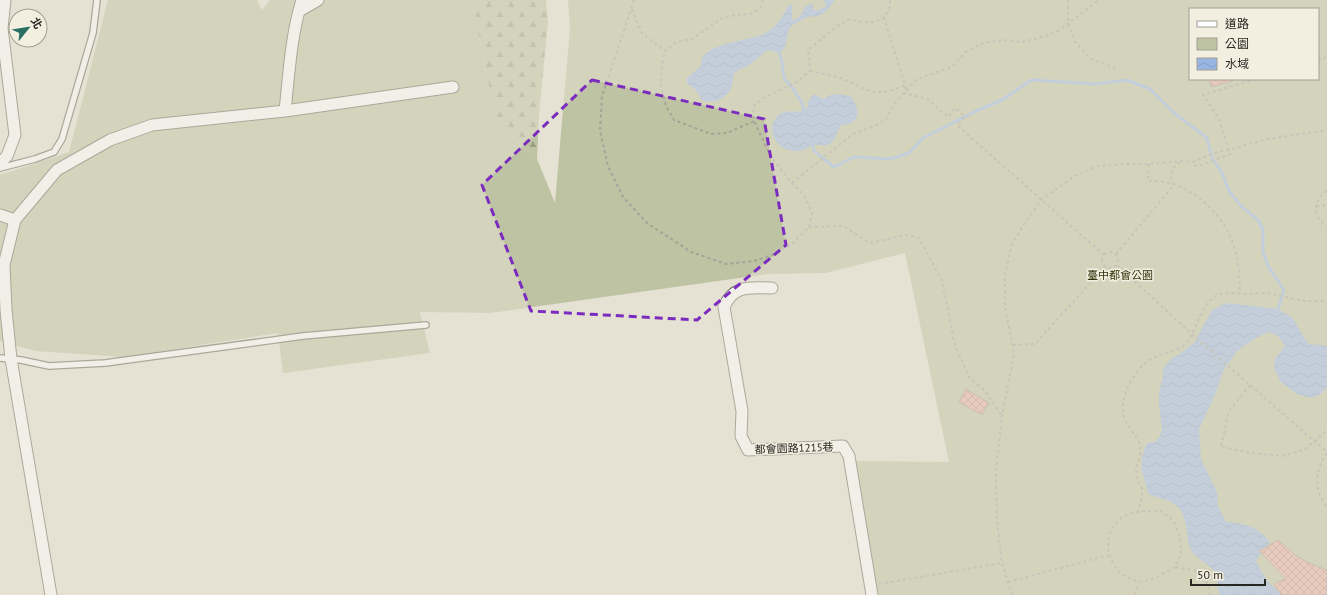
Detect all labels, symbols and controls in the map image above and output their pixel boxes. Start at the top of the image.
north arrow [8,8,48,48]
legend [1189,8,1319,80]
text: 北 [28,15,45,31]
text: 道路 [1225,16,1249,31]
text: 公園 [1225,36,1249,51]
text: 水域 [1225,56,1249,71]
park label: 臺中都會公園 [1087,268,1153,282]
street label: 都會園路1215巷 [754,440,834,456]
scale bar [1191,561,1265,587]
text: 50 m [1197,567,1223,582]

